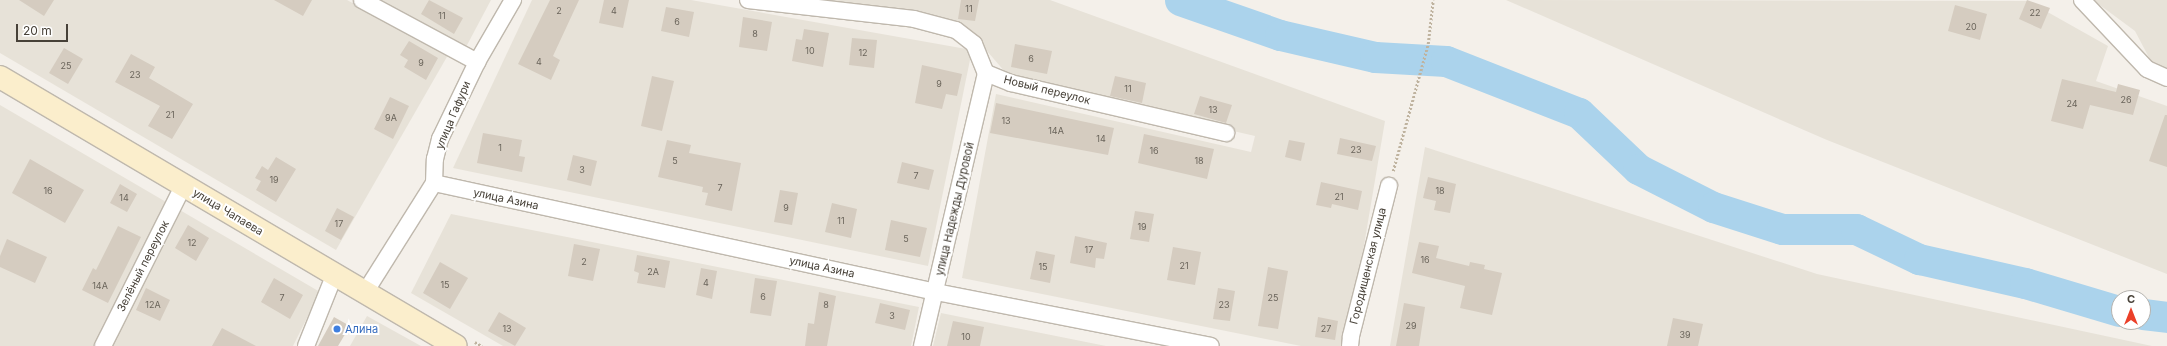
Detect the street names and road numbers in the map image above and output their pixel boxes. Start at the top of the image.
street label: Новый переулок [1002,73,1092,107]
street label: улица Гафури [433,79,473,151]
street label: улица Надежды Дуровой [933,141,977,277]
street label: улица Чапаева [190,186,266,238]
street label: улица Азина [472,186,540,212]
street label: Городищенская улица [1347,206,1389,326]
street label: Зелёный переулок [114,218,172,314]
street label: улица Азина [788,254,856,280]

